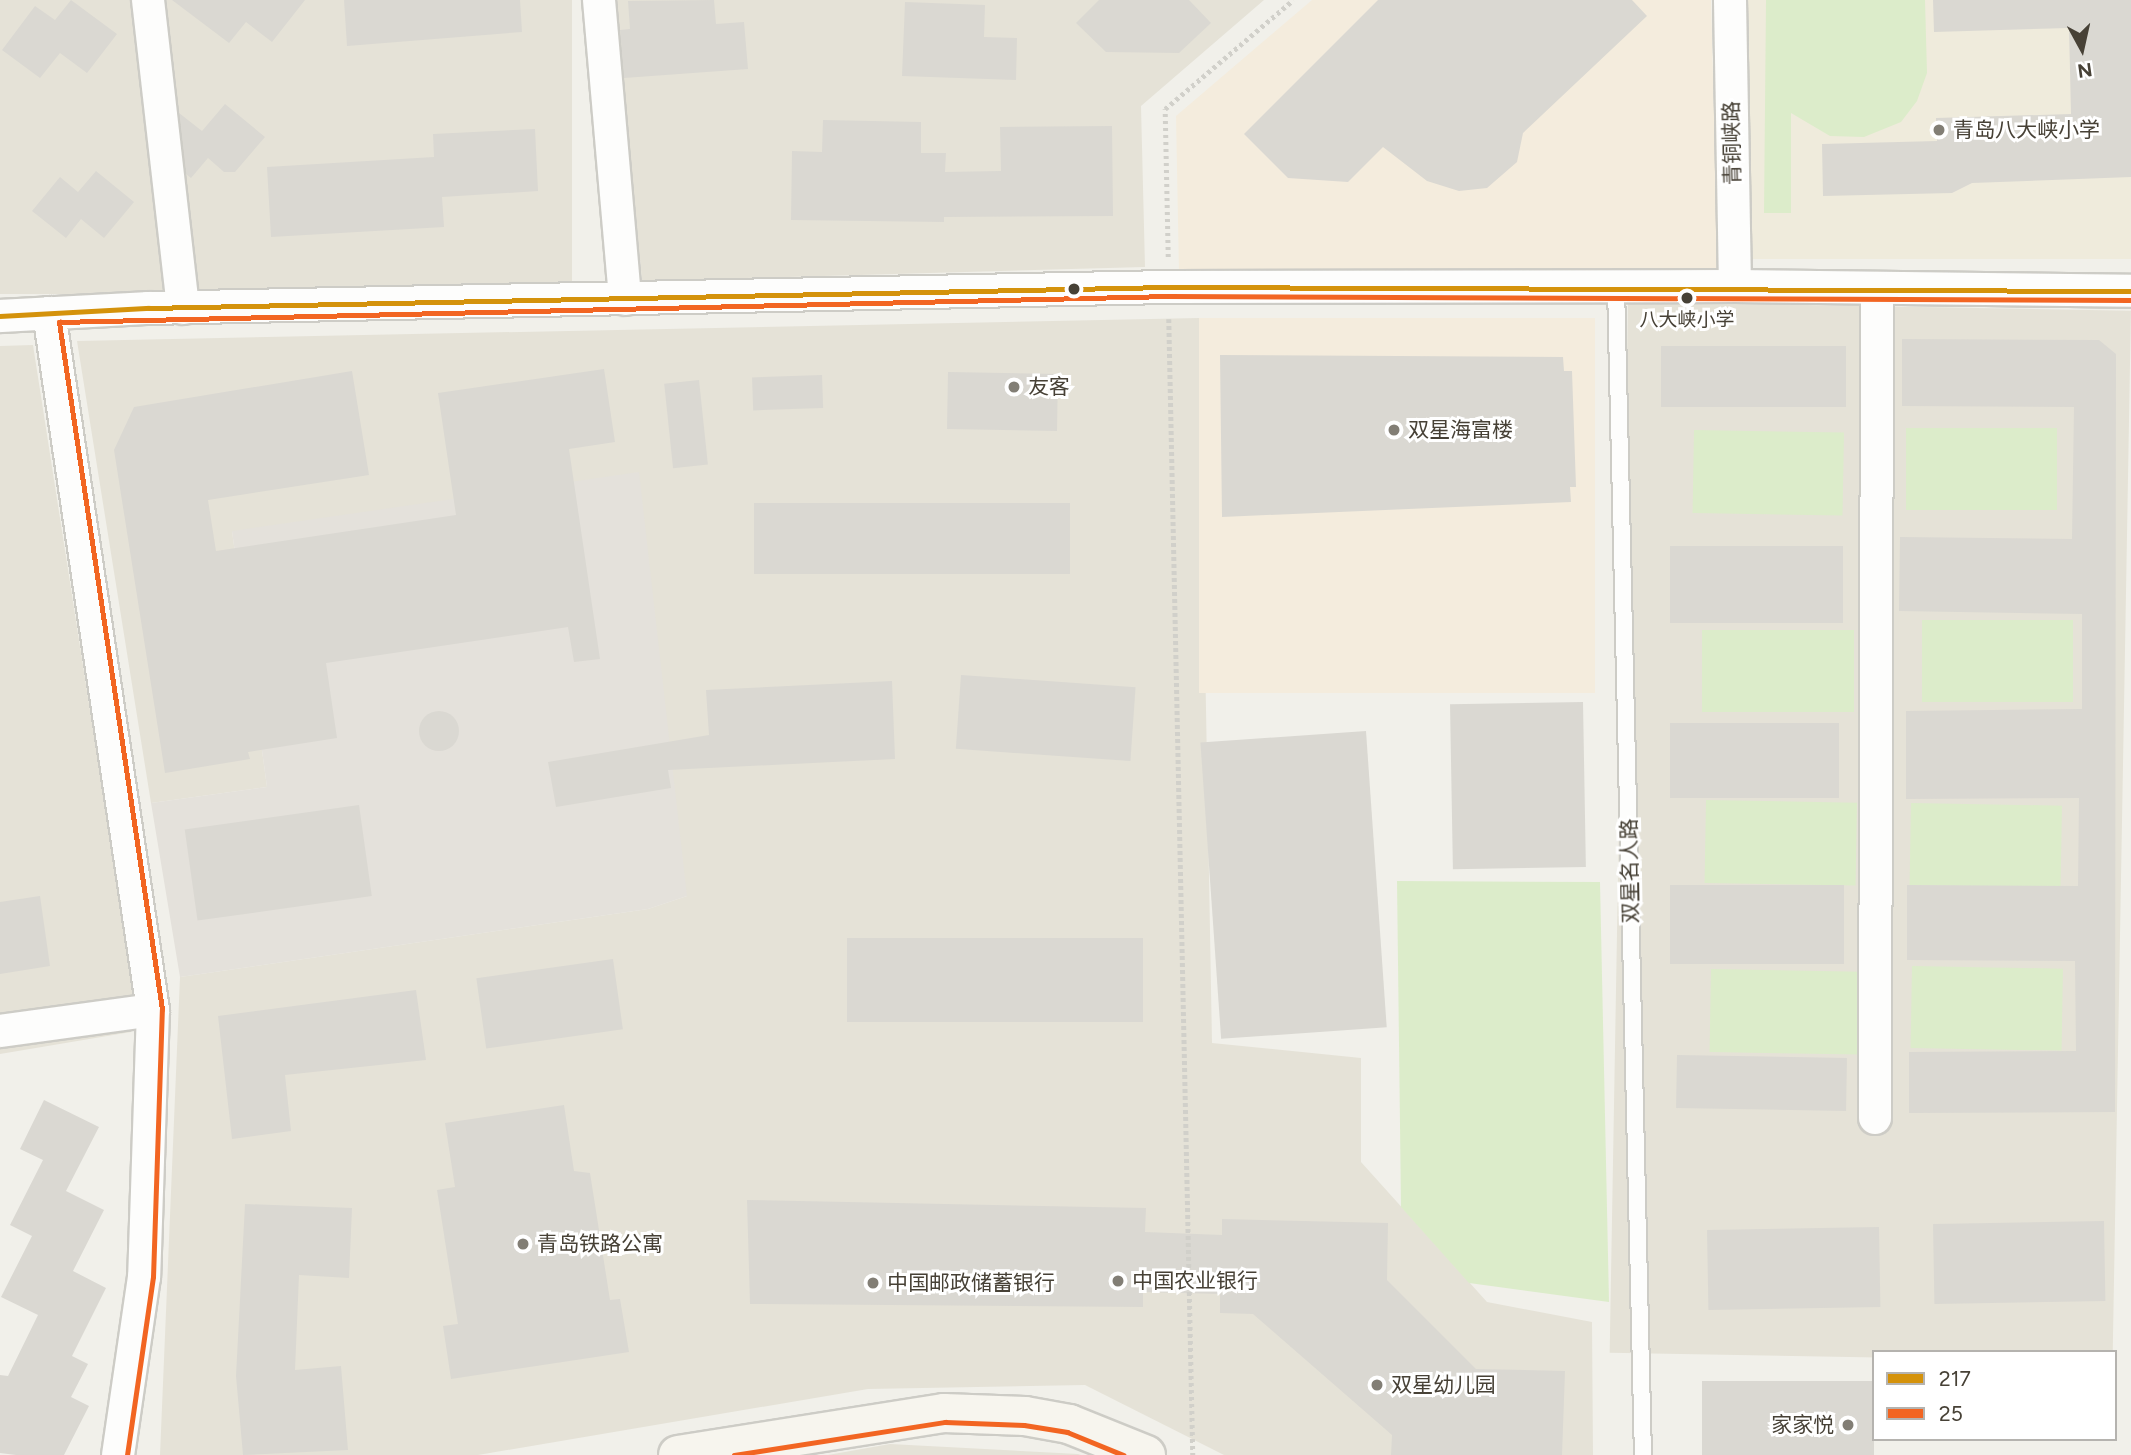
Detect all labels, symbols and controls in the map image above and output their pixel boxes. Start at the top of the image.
north arrow [2047,14,2117,84]
text: N [2076,58,2094,83]
street label: 青铜峡路 [1719,101,1745,185]
place label: 青岛八大峡小学 [1953,117,2100,143]
marker: 青岛八大峡小学 [1931,122,1947,138]
unlabelled marker [1067,282,1081,296]
marker: 八大峡小学 [1680,291,1694,305]
place label: 八大峡小学 [1640,309,1734,331]
place label: 友客 [1028,374,1070,400]
marker: 友客 [1006,379,1022,395]
place label: 双星海富楼 [1408,417,1513,443]
marker: 双星海富楼 [1386,422,1402,438]
street label: 双星名人路 [1616,818,1644,924]
place label: 青岛铁路公寓 [537,1231,663,1257]
marker: 青岛铁路公寓 [515,1236,531,1252]
place label: 中国农业银行 [1132,1268,1258,1294]
place label: 中国邮政储蓄银行 [887,1270,1055,1296]
marker: 中国农业银行 [1110,1273,1126,1289]
marker: 中国邮政储蓄银行 [865,1275,881,1291]
legend [1872,1350,2117,1441]
text: 217 [1939,1366,1971,1391]
place label: 双星幼儿园 [1391,1372,1496,1398]
marker: 双星幼儿园 [1369,1377,1385,1393]
text: 25 [1939,1401,1963,1426]
place label: 家家悦 [1771,1412,1834,1438]
marker: 家家悦 [1840,1417,1856,1433]

